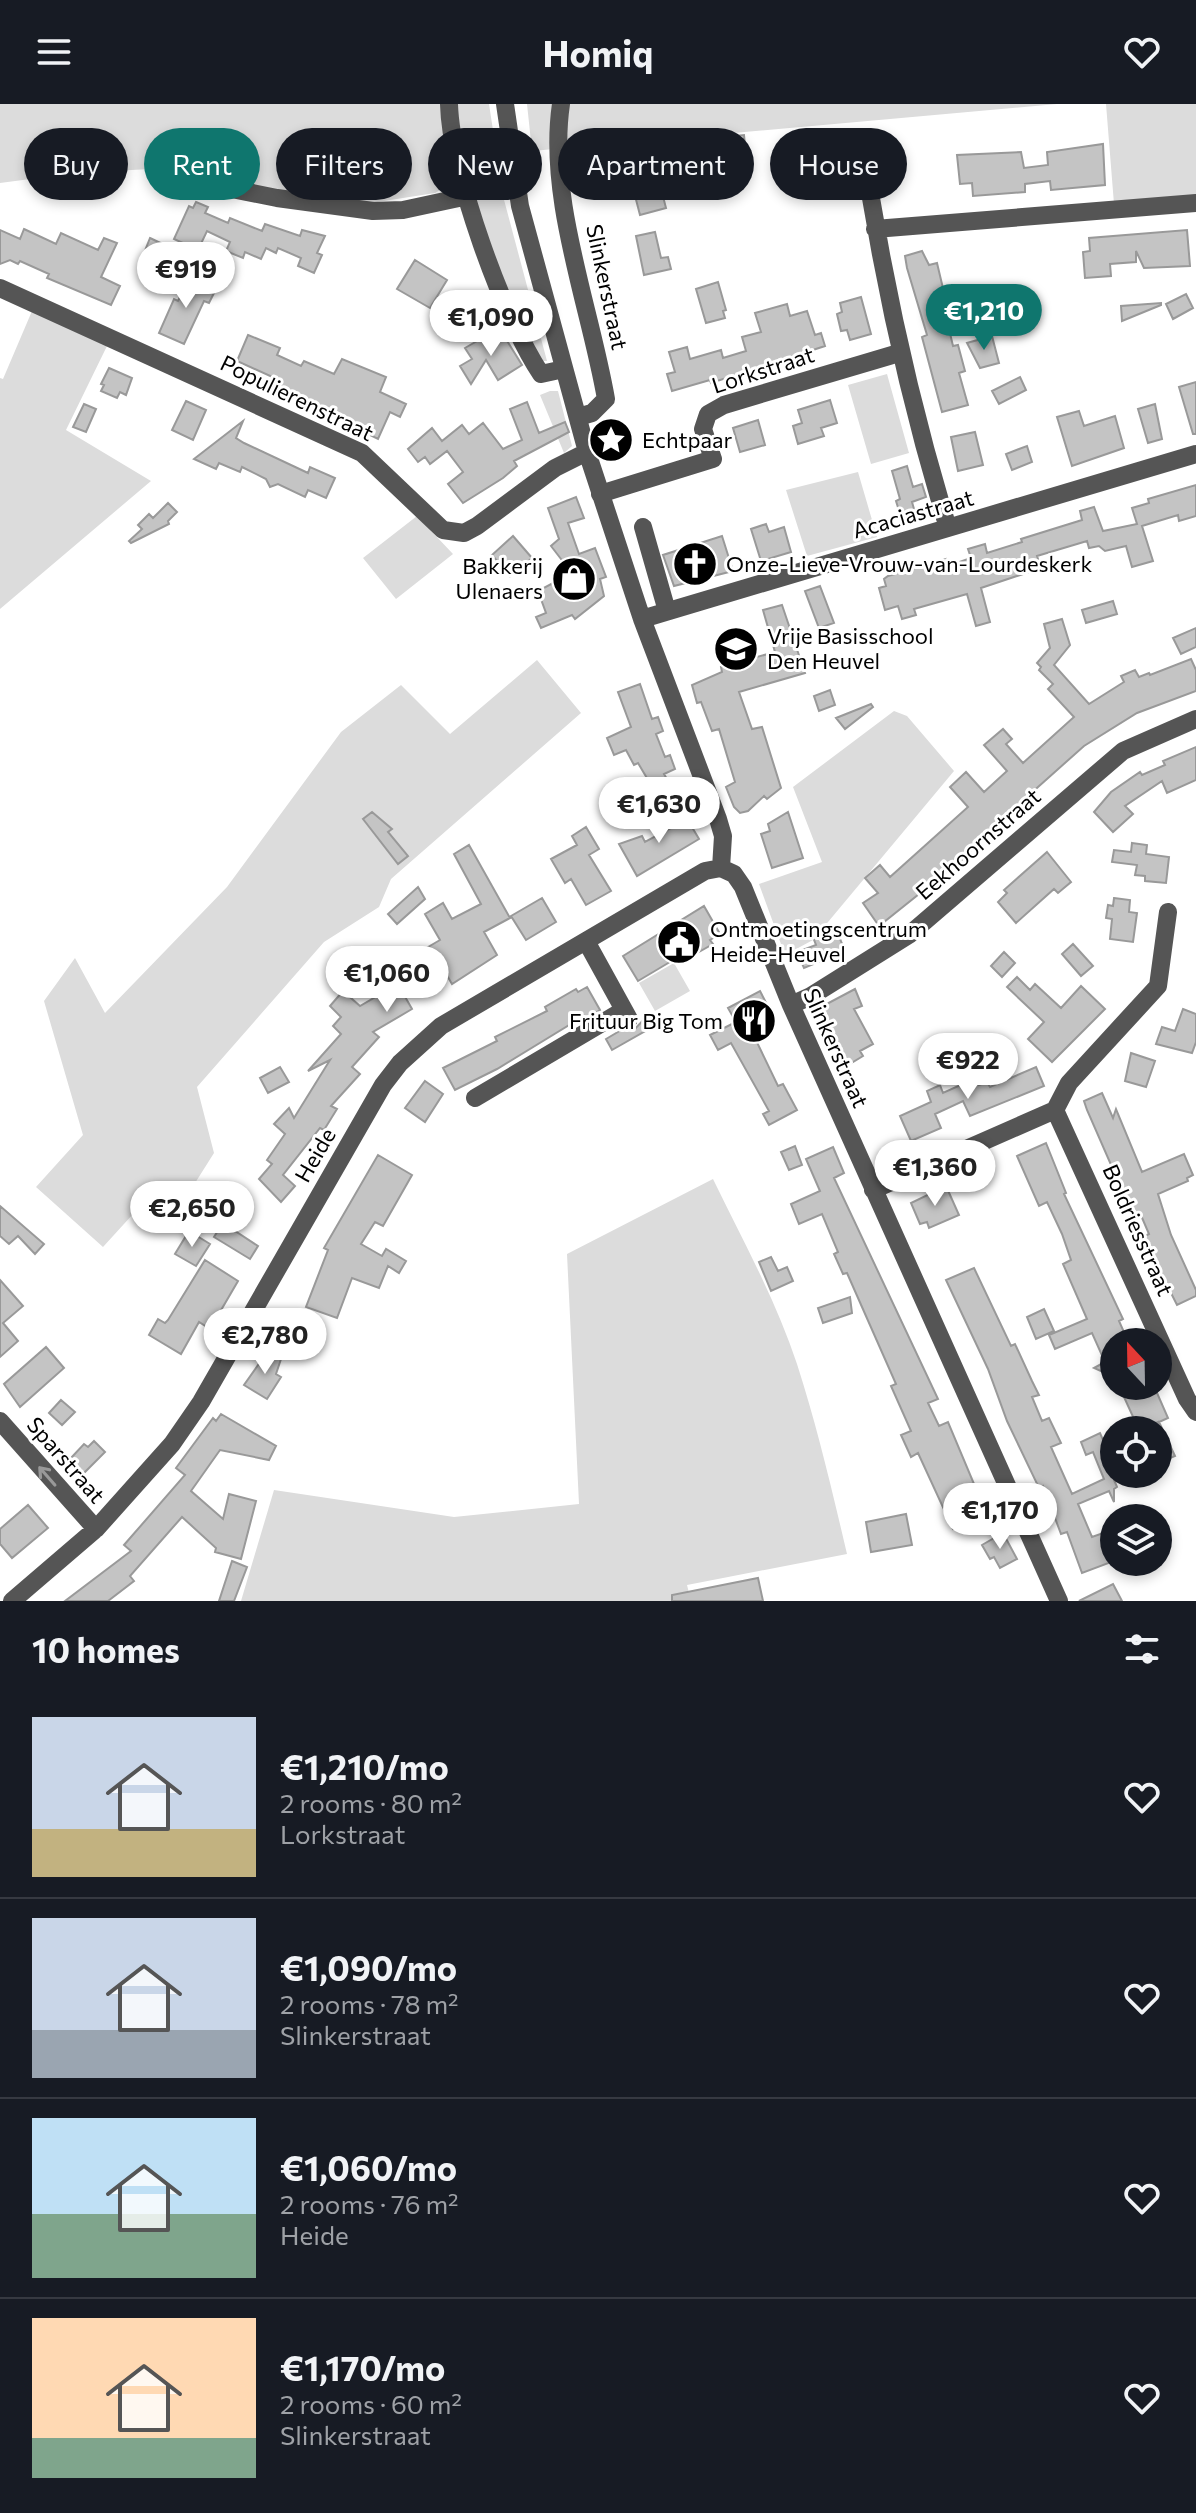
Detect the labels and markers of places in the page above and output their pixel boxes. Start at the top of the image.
pin: €919 [139,242,233,310]
pin: €1,210 [919,284,1049,352]
pin: €1,090 [426,290,556,358]
place icon: Echtpaar [587,416,635,464]
place label: Echtpaar [642,426,733,453]
church icon: Onze-Lieve-Vrouw-van-Lourdeskerk [671,540,719,588]
place label: Onze-Lieve-Vrouw-van-Lourdeskerk [726,550,1092,577]
place label: Bakkerij Ulenaers [456,552,543,604]
shop icon: Bakkerij Ulenaers [550,555,598,603]
place label: Vrije Basisschool Den Heuvel [767,622,934,674]
school or university icon: Vrije Basisschool Den Heuvel [712,625,760,673]
pin: €1,630 [594,777,724,845]
place label: Ontmoetingscentrum Heide-Heuvel [710,915,927,967]
public building icon: Ontmoetingscentrum Heide-Heuvel [655,918,703,966]
pin: €1,060 [322,946,452,1014]
restaurant icon: Frituur Big Tom [730,997,778,1045]
place label: Frituur Big Tom [569,1007,723,1034]
pin: €922 [921,1033,1015,1101]
pin: €1,360 [870,1140,1000,1208]
pin: €2,650 [127,1181,257,1249]
pin: €2,780 [200,1308,330,1376]
pin: €1,170 [935,1483,1065,1551]

